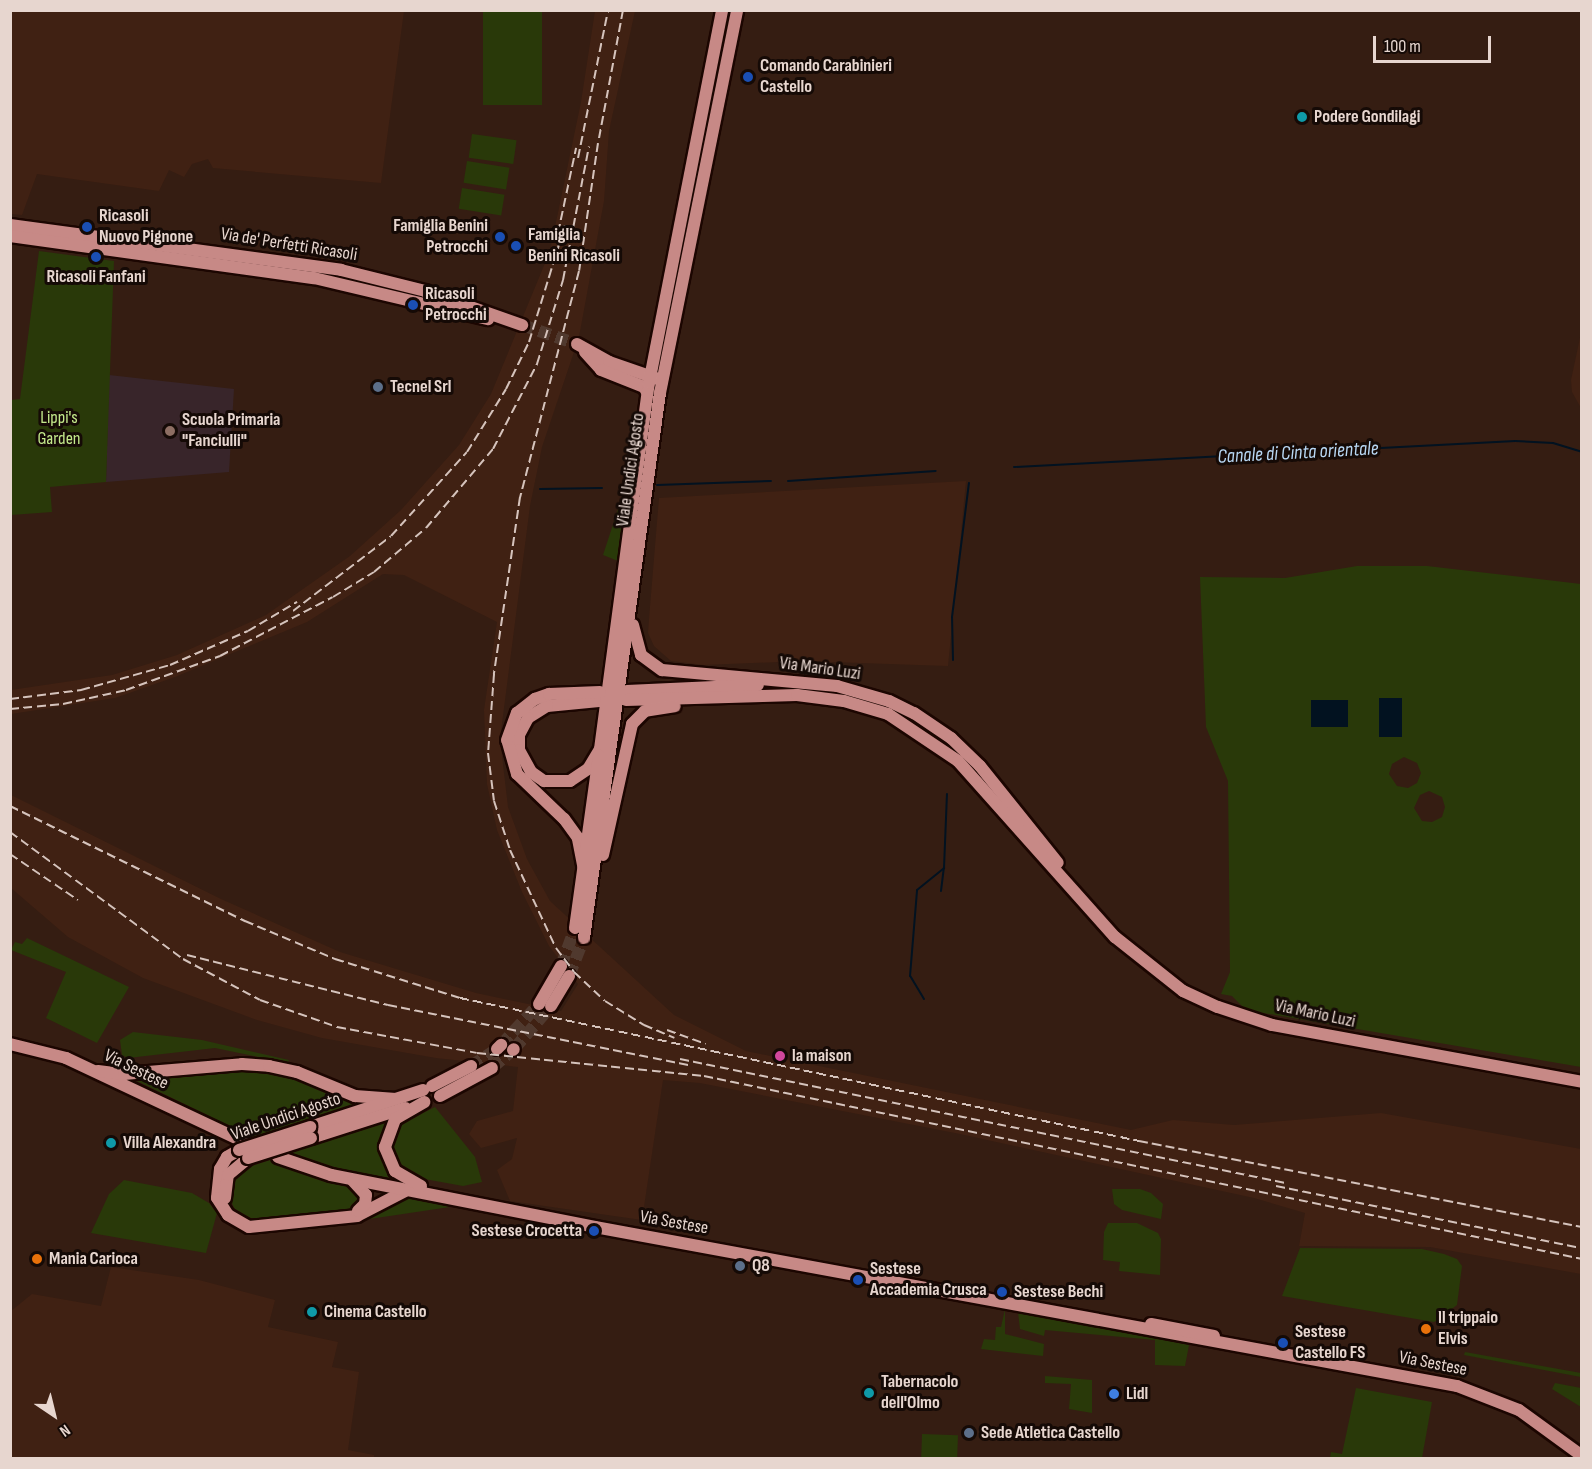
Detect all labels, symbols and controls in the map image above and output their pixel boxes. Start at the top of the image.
scale bar [1376,24,1494,62]
text: 100 m [1384,36,1421,57]
place label: Comando Carabinieri Castello [760,56,892,98]
marker: Comando Carabinieri Castello [741,70,755,84]
place label: Podere Gondilagi [1314,106,1420,128]
marker: Podere Gondilagi [1295,110,1309,124]
place label: Ricasoli Nuovo Pignone [99,206,193,248]
place label: Famiglia Benini Petrocchi [393,216,488,258]
marker: Ricasoli Nuovo Pignone [80,220,94,234]
street label: Via de' Perfetti Ricasoli [219,224,359,266]
place label: Famiglia Benini Ricasoli [528,225,620,268]
marker: Famiglia Benini Petrocchi [493,230,507,244]
marker: Famiglia Benini Ricasoli [509,239,523,253]
marker: Ricasoli Fanfani [89,250,103,264]
place label: Ricasoli Fanfani [46,266,146,288]
place label: Ricasoli Petrocchi [425,284,487,326]
marker: Ricasoli Petrocchi [406,298,420,312]
place label: Tecnel Srl [390,376,452,398]
marker: Tecnel Srl [371,380,385,394]
park label: Lippi's Garden [37,408,81,450]
place label: Scuola Primaria "Fanciulli" [182,410,280,452]
street label: Viale Undici Agosto [612,412,650,528]
marker: Scuola Primaria "Fanciulli" [163,424,177,438]
water label: Canale di Cinta orientale [1217,437,1379,469]
street label: Via Mario Luzi [778,653,862,685]
street label: Via Mario Luzi [1273,995,1357,1033]
street label: Via Sestese [100,1045,172,1095]
place label: la maison [792,1045,852,1067]
marker: la maison [773,1049,787,1063]
street label: Viale Undici Agosto [228,1088,344,1146]
place label: Villa Alexandra [123,1132,216,1154]
marker: Villa Alexandra [104,1136,118,1150]
street label: Via Sestese [638,1206,710,1240]
place label: Sestese Crocetta [472,1220,582,1242]
marker: Sestese Crocetta [587,1224,601,1238]
place label: Mania Carioca [49,1248,138,1270]
marker: Mania Carioca [30,1252,44,1266]
place label: Q8 [752,1255,770,1277]
marker: Q8 [733,1259,747,1273]
place label: Sestese Accademia Crusca [870,1259,987,1302]
marker: Sestese Accademia Crusca [851,1273,865,1287]
place label: Sestese Bechi [1014,1281,1103,1303]
marker: Sestese Bechi [995,1285,1009,1299]
place label: Cinema Castello [324,1301,427,1323]
marker: Cinema Castello [305,1305,319,1319]
place label: Il trippaio Elvis [1438,1308,1498,1350]
place label: Sestese Castello FS [1295,1322,1365,1364]
marker: Il trippaio Elvis [1419,1322,1433,1336]
marker: Sestese Castello FS [1276,1336,1290,1350]
street label: Via Sestese [1397,1347,1469,1381]
place label: Tabernacolo dell'Olmo [881,1372,958,1414]
place label: Lidl [1126,1383,1148,1405]
north arrow [24,1385,84,1445]
marker: Tabernacolo dell'Olmo [862,1386,876,1400]
marker: Lidl [1107,1387,1121,1401]
text: N [56,1420,74,1440]
place label: Sede Atletica Castello [981,1422,1120,1444]
marker: Sede Atletica Castello [962,1426,976,1440]

